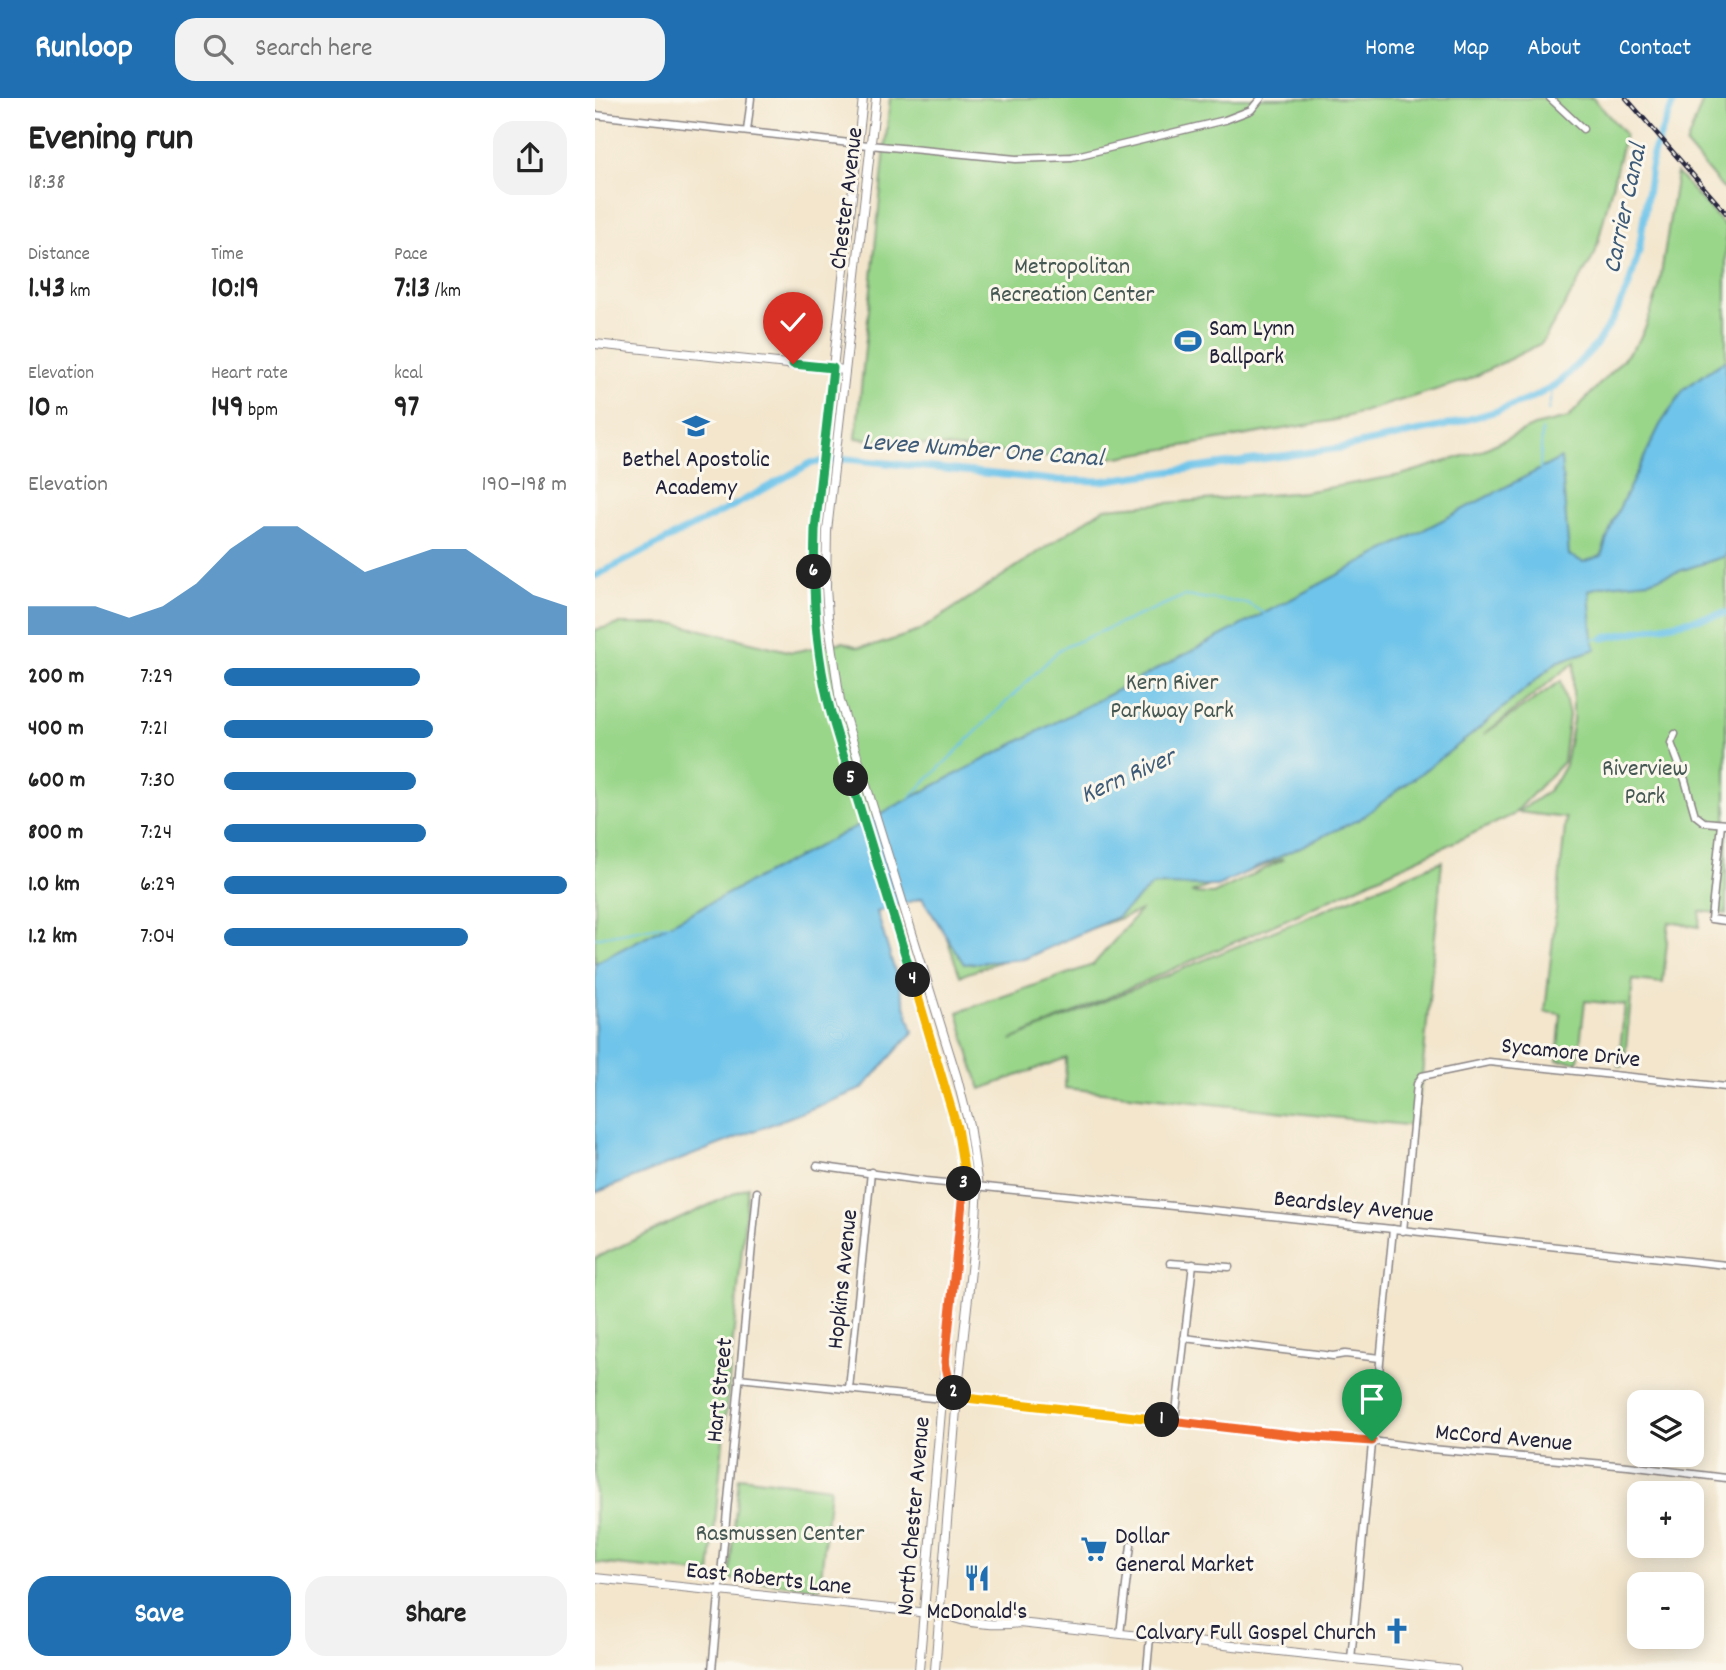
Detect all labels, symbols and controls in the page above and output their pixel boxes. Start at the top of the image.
search box [175,18,665,81]
text: Runloop [35,26,133,73]
icon: search [199,30,237,68]
text: Search here [255,31,372,68]
text: Home [1365,32,1415,66]
text: Map [1453,32,1489,66]
text: About [1527,32,1581,66]
text: Contact [1619,32,1691,66]
text: Evening run [28,113,193,168]
button: share [493,121,567,195]
street label: Chester Avenue [822,125,874,271]
water label: Carrier Canal [1595,139,1659,277]
text: 18:38 [28,167,66,200]
text: Distance [28,242,90,269]
text: Time [211,242,244,269]
text: Pace [394,242,428,269]
park label: Metropolitan Recreation Center [990,251,1155,313]
text: 1.43 [28,269,65,312]
text: 10:19 [211,269,259,312]
text: 7:13 [394,269,430,312]
text: km [65,279,91,306]
text: /km [430,279,461,306]
pin [763,292,823,364]
icon: check [774,303,812,341]
place label: Sam Lynn Ballpark [1209,313,1295,375]
sports icon: Sam Lynn Ballpark [1173,326,1203,356]
text: Elevation [28,361,94,388]
text: Heart rate [211,361,288,388]
text: kcal [394,361,423,388]
text: 10 [28,388,51,431]
text: 149 [211,388,244,431]
text: 97 [394,388,419,431]
text: m [51,398,68,425]
text: bpm [244,398,278,425]
school or university icon: Bethel Apostolic Academy [681,411,711,441]
water label: Levee Number One Canal [861,425,1106,479]
place label: Bethel Apostolic Academy [622,444,770,506]
text: Elevation [28,469,108,502]
text: 190–198 m [482,469,567,502]
pin: 6 [797,554,831,589]
text: 6 [809,558,818,585]
text: 200 m [28,661,84,694]
text: 7:29 [140,661,173,694]
park label: Kern River Parkway Park [1110,667,1234,729]
text: 400 m [28,713,84,746]
text: 7:21 [140,713,168,746]
water label: Kern River [1075,739,1185,815]
park label: Riverview Park [1602,753,1688,815]
pin: 5 [833,762,869,796]
text: 600 m [28,765,85,798]
text: 7:30 [140,765,175,798]
text: 5 [846,765,855,792]
text: 800 m [28,817,83,850]
text: 7:24 [140,817,172,850]
text: 1.0 km [28,869,80,902]
text: 6:29 [140,869,176,902]
text: 1.2 km [28,921,77,954]
text: 7:04 [140,921,175,954]
pin: 4 [895,962,931,998]
text: 4 [909,966,916,993]
street label: Sycamore Drive [1499,1030,1642,1078]
pin: 3 [947,1166,981,1202]
text: 3 [959,1170,968,1197]
street label: Beardsley Avenue [1272,1183,1435,1233]
street label: Hopkins Avenue [820,1208,868,1351]
street label: Hart Street [699,1336,743,1444]
pin [1342,1369,1402,1441]
pin: 2 [937,1376,971,1410]
text: 2 [949,1379,958,1406]
icon: arrive [1353,1380,1391,1418]
map controls [1627,1390,1704,1649]
button: layers [1627,1390,1704,1467]
pin: 1 [1145,1402,1179,1438]
text: 1 [1159,1406,1164,1433]
street label: North Chester Avenue [889,1415,941,1617]
street label: McCord Avenue [1434,1416,1574,1462]
button: + [1627,1481,1704,1558]
park label: Rasmussen Center [695,1518,865,1552]
place label: Dollar General Market [1115,1521,1254,1583]
supermarket icon: Dollar General Market [1079,1534,1109,1564]
street label: East Roberts Lane [684,1554,853,1606]
restaurant icon: McDonald's [962,1563,992,1593]
button: − [1627,1572,1704,1649]
button: Save [28,1576,291,1656]
button: Share [305,1576,567,1656]
place label: McDonald's [927,1596,1027,1630]
church icon: Calvary Full Gospel Church [1382,1616,1412,1646]
place label: Calvary Full Gospel Church [1135,1617,1376,1651]

